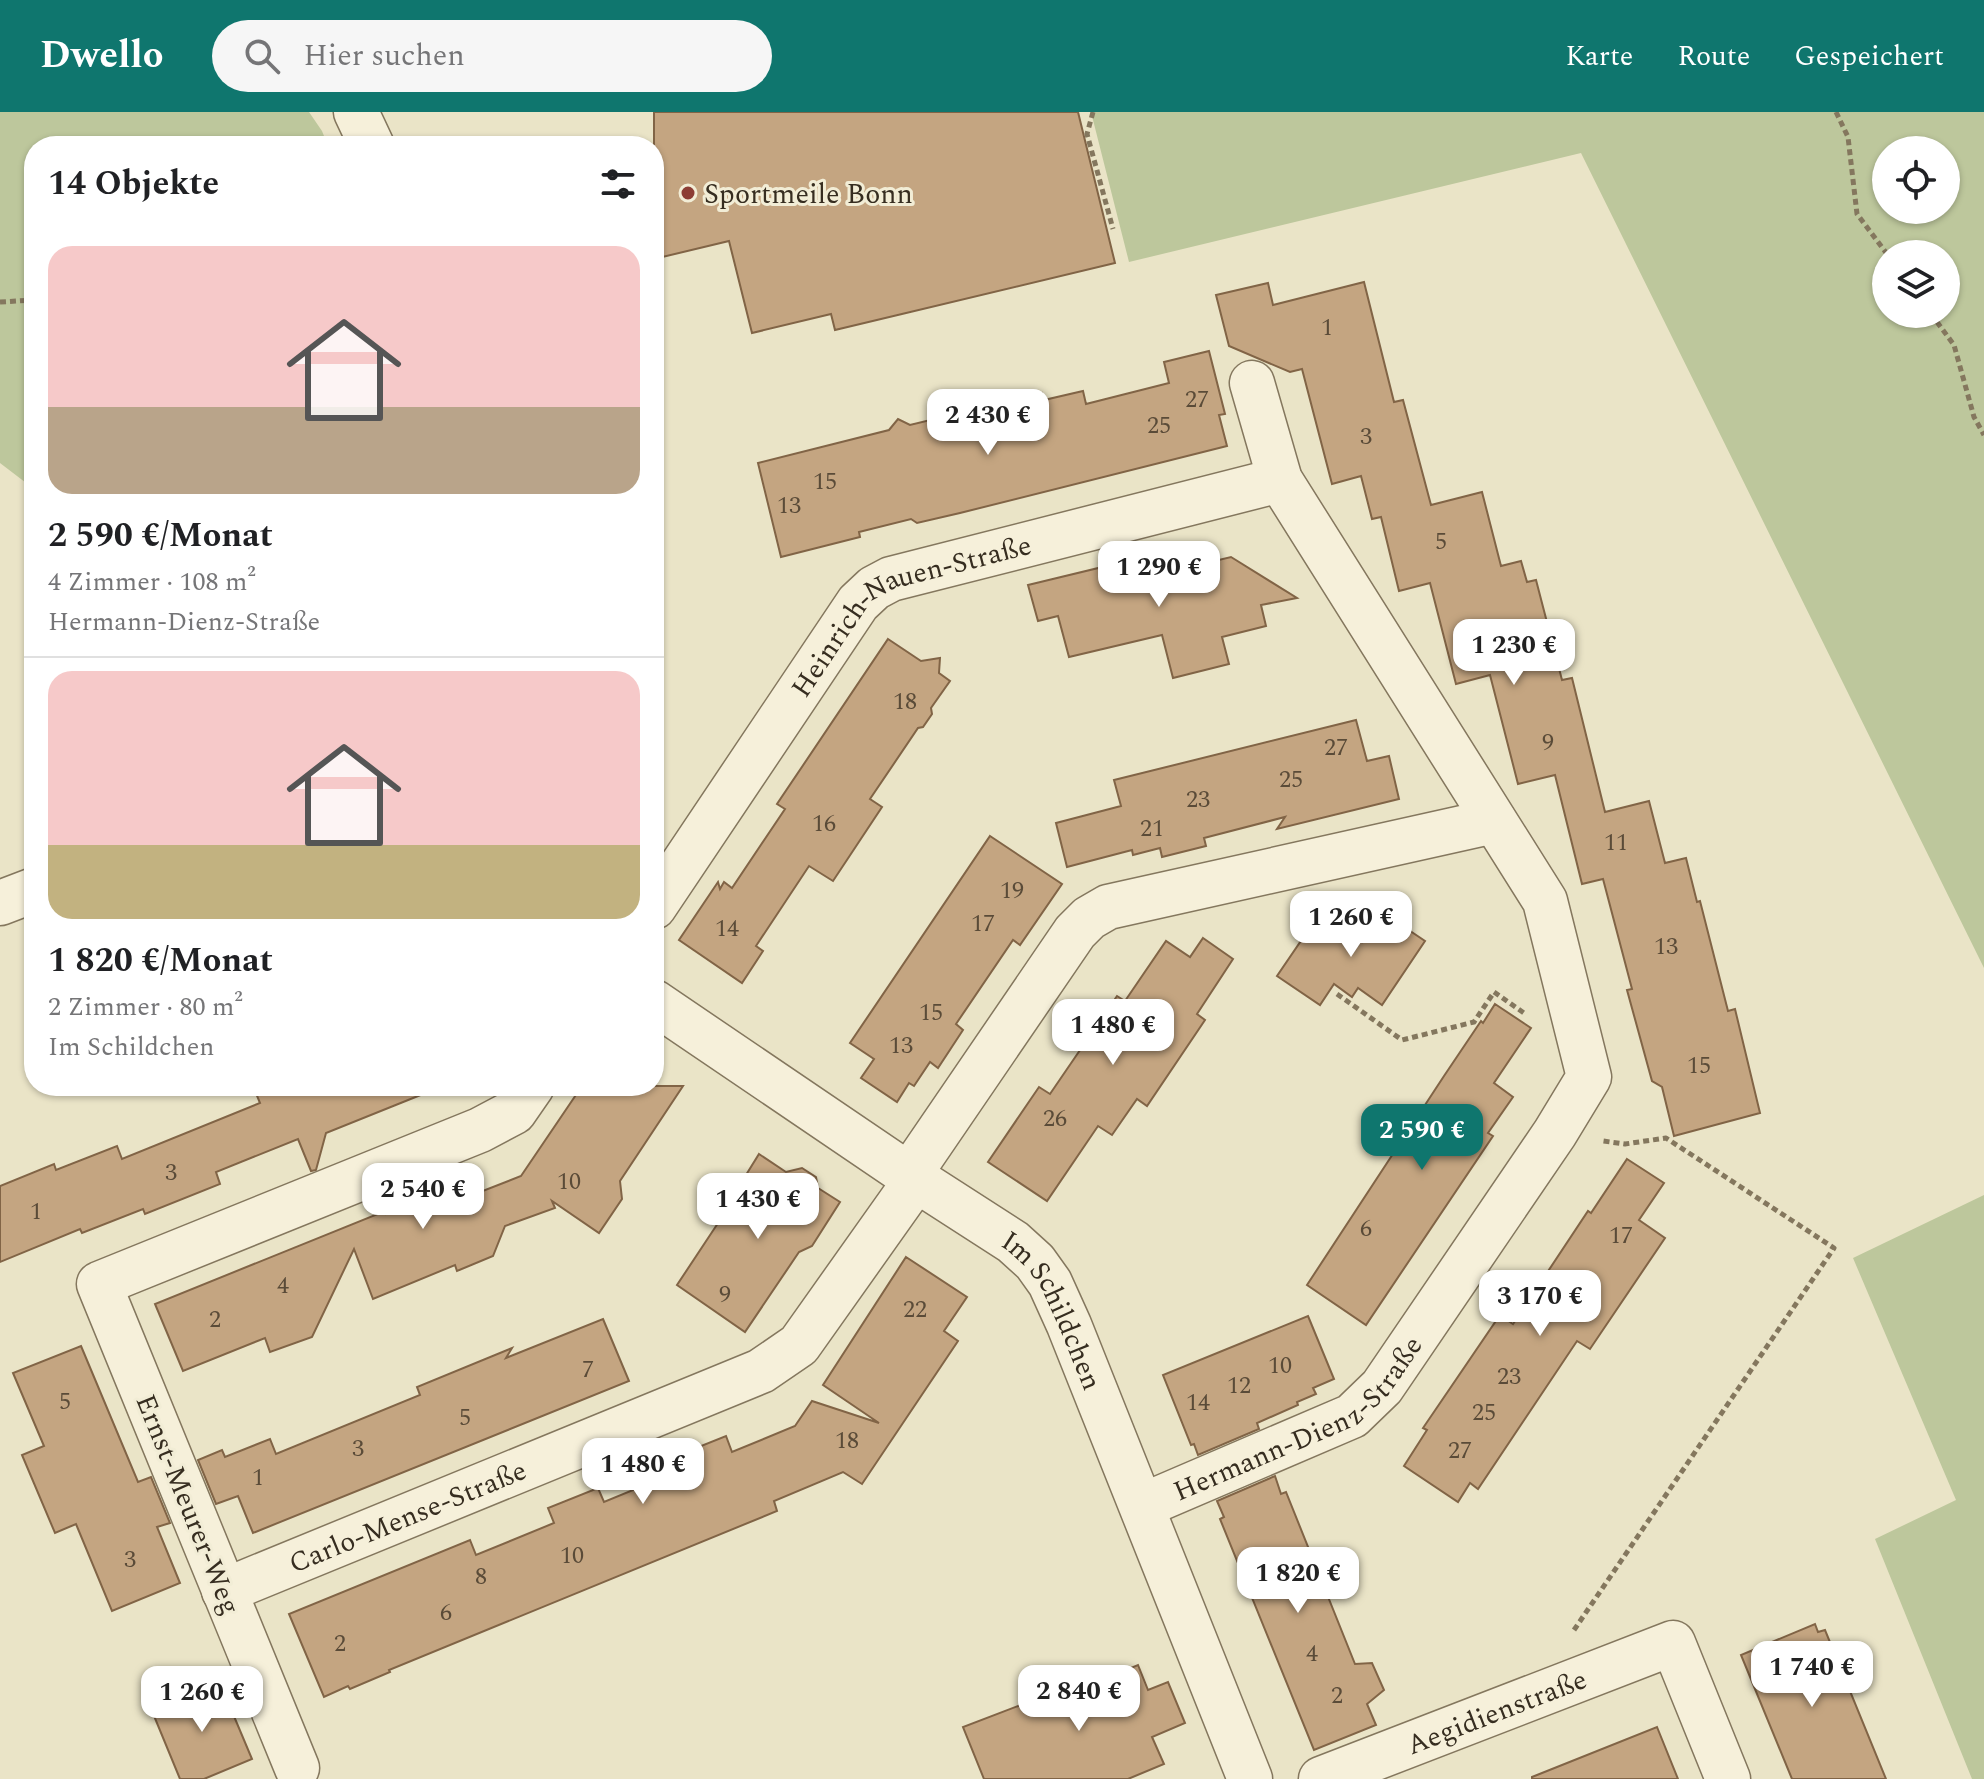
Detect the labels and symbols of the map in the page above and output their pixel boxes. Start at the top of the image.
place label: Sportmeile Bonn [704,173,913,216]
marker: Sportmeile Bonn [679,184,697,202]
house number: 1 [1321,310,1333,346]
house number: 27 [1185,382,1209,418]
pin: 2 430 € [914,389,1062,457]
house number: 25 [1147,408,1171,444]
house number: 3 [1360,419,1372,455]
house number: 15 [813,464,837,500]
house number: 13 [777,488,801,524]
street label: Heinrich-Nauen-Straße [781,524,1036,707]
house number: 5 [1435,524,1447,560]
pin: 1 290 € [1085,541,1233,609]
pin: 1 230 € [1440,619,1588,687]
house number: 18 [893,684,917,720]
house number: 9 [1542,725,1554,761]
house number: 27 [1324,730,1348,766]
house number: 25 [1279,762,1303,798]
house number: 23 [1186,782,1210,818]
house number: 16 [812,806,836,842]
house number: 21 [1140,811,1164,847]
house number: 11 [1604,825,1628,861]
house number: 19 [1000,873,1024,909]
pin: 1 260 € [1277,891,1425,959]
house number: 17 [971,906,995,942]
house number: 14 [715,911,739,947]
house number: 13 [1654,929,1678,965]
house number: 15 [919,995,943,1031]
pin: 1 480 € [1039,999,1187,1067]
house number: 13 [889,1028,913,1064]
house number: 15 [1687,1048,1711,1084]
house number: 26 [1043,1101,1067,1137]
pin: 2 590 € [1348,1104,1496,1172]
house number: 3 [165,1155,177,1191]
pin: 2 540 € [349,1163,497,1231]
house number: 10 [557,1164,581,1200]
pin: 1 430 € [684,1173,832,1241]
house number: 1 [30,1194,42,1230]
house number: 6 [1360,1211,1372,1247]
house number: 17 [1609,1218,1633,1254]
street label: Im Schildchen [993,1220,1113,1397]
house number: 4 [277,1268,289,1304]
pin: 3 170 € [1466,1270,1614,1338]
house number: 9 [719,1277,731,1313]
house number: 22 [903,1292,927,1328]
house number: 2 [209,1302,221,1338]
street label: Hermann-Dienz-Straße [1167,1327,1434,1513]
house number: 10 [1268,1348,1292,1384]
house number: 7 [582,1352,594,1388]
house number: 23 [1497,1359,1521,1395]
house number: 12 [1227,1368,1251,1404]
house number: 5 [59,1384,71,1420]
house number: 14 [1186,1385,1210,1421]
street label: Ernst-Meurer-Weg [124,1388,251,1621]
house number: 25 [1472,1395,1496,1431]
house number: 5 [459,1400,471,1436]
house number: 18 [835,1423,859,1459]
house number: 3 [352,1431,364,1467]
house number: 27 [1448,1433,1472,1469]
pin: 1 480 € [569,1438,717,1506]
street label: Carlo-Mense-Straße [282,1449,533,1585]
house number: 1 [252,1460,264,1496]
house number: 10 [560,1538,584,1574]
house number: 3 [124,1542,136,1578]
pin: 1 820 € [1224,1547,1372,1615]
house number: 8 [475,1559,487,1595]
house number: 6 [440,1595,452,1631]
house number: 2 [334,1626,346,1662]
house number: 4 [1306,1636,1318,1672]
pin: 1 740 € [1738,1641,1886,1709]
street label: Aegidienstraße [1401,1658,1593,1767]
pin: 2 840 € [1005,1665,1153,1733]
pin: 1 260 € [128,1666,276,1734]
house number: 2 [1331,1678,1343,1714]

